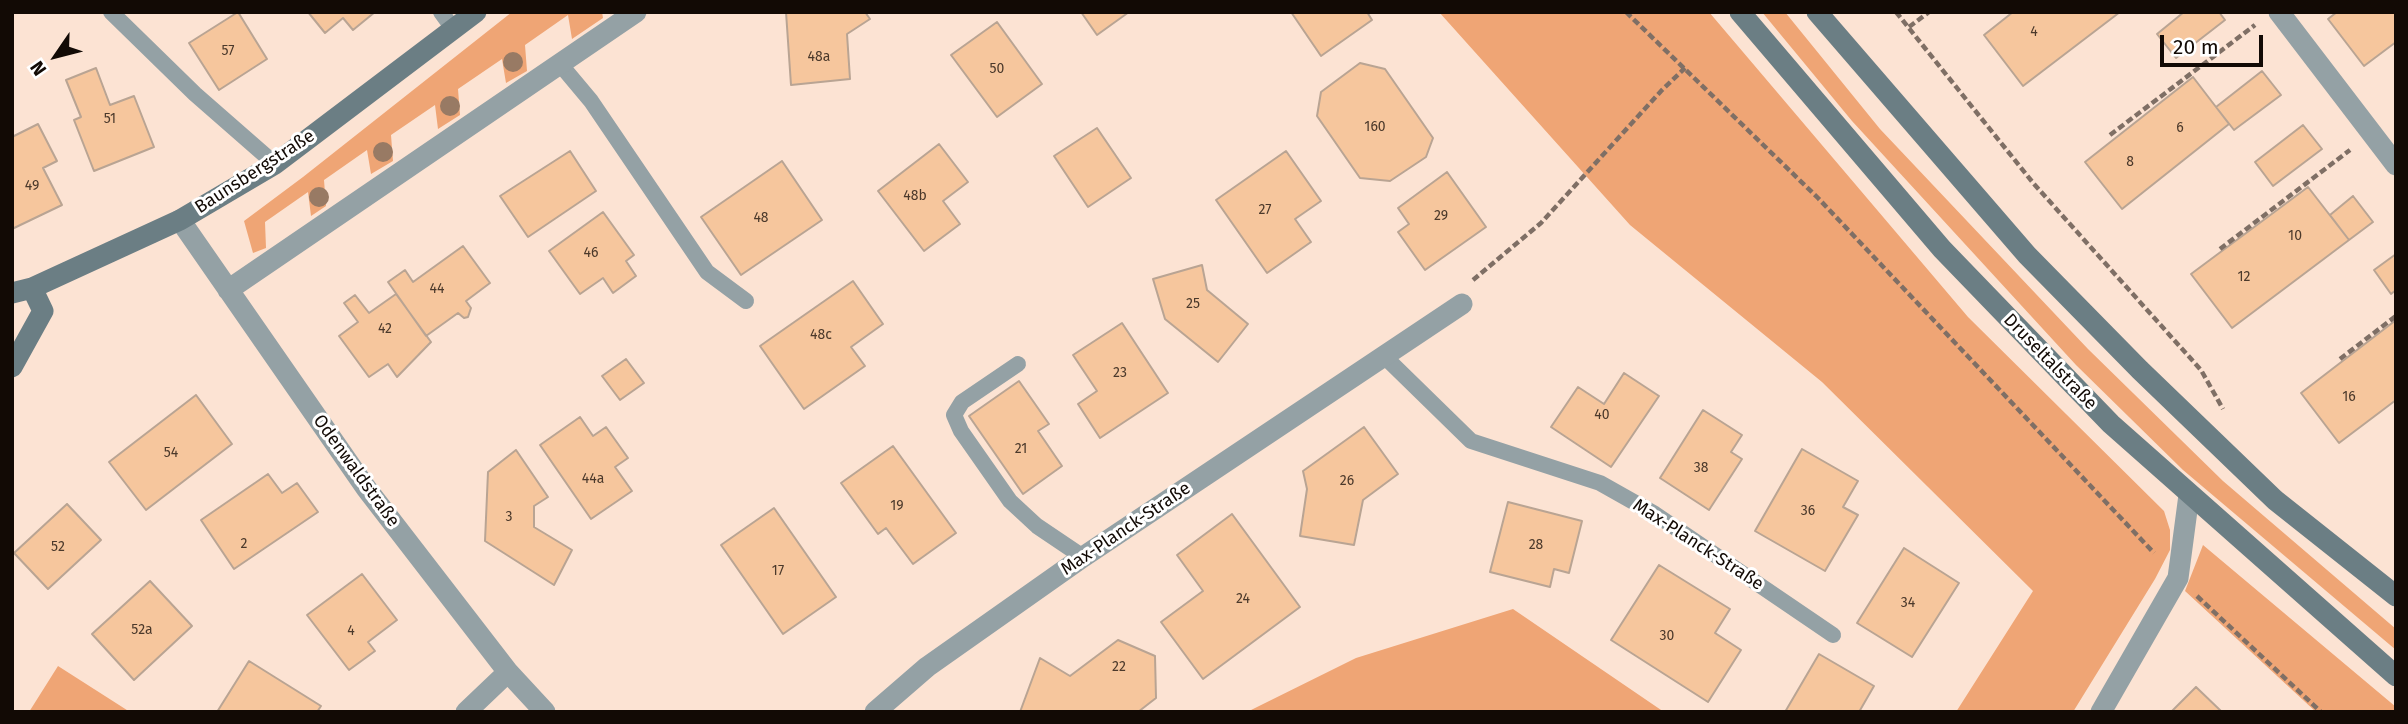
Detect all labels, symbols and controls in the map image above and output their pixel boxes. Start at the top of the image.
north arrow [21,21,91,91]
scale bar [2163,21,2266,65]
house number: 4 [2030,24,2038,40]
text: 20 m [2173,34,2219,60]
house number: 57 [222,43,234,59]
house number: 48a [808,49,830,65]
text: N [25,57,51,80]
house number: 50 [990,61,1004,77]
house number: 51 [104,111,116,127]
house number: 160 [1364,119,1386,135]
house number: 6 [2176,120,2184,136]
street label: Baunsbergstraße [191,125,319,219]
house number: 8 [2126,154,2134,170]
house number: 49 [25,178,39,194]
house number: 48b [903,188,927,204]
house number: 27 [1258,202,1272,218]
house number: 29 [1434,208,1448,224]
house number: 48 [753,210,769,226]
house number: 10 [2288,228,2302,244]
house number: 46 [584,245,598,261]
house number: 12 [2238,269,2250,285]
house number: 44 [430,281,444,297]
house number: 25 [1186,296,1200,312]
street label: Druseltalstraße [1999,309,2101,415]
house number: 42 [378,321,392,337]
house number: 48c [810,327,832,343]
house number: 23 [1113,365,1127,381]
house number: 16 [2342,389,2356,405]
house number: 40 [1594,407,1610,423]
street label: Odenwaldstraße [308,411,404,531]
house number: 21 [1015,441,1027,457]
house number: 54 [164,445,178,461]
house number: 38 [1694,460,1708,476]
house number: 44a [582,471,604,487]
house number: 26 [1340,473,1354,489]
street label: Max-Planck-Straße [1057,478,1195,580]
street label: Max-Planck-Straße [1629,495,1767,595]
house number: 19 [890,498,904,514]
house number: 36 [1801,503,1815,519]
house number: 3 [506,509,512,525]
house number: 2 [241,536,247,552]
house number: 28 [1529,537,1543,553]
house number: 52 [51,539,65,555]
house number: 17 [772,563,784,579]
house number: 24 [1236,591,1250,607]
house number: 34 [1901,595,1915,611]
house number: 52a [131,622,153,638]
house number: 4 [347,623,355,639]
house number: 30 [1660,628,1674,644]
house number: 22 [1112,659,1126,675]

